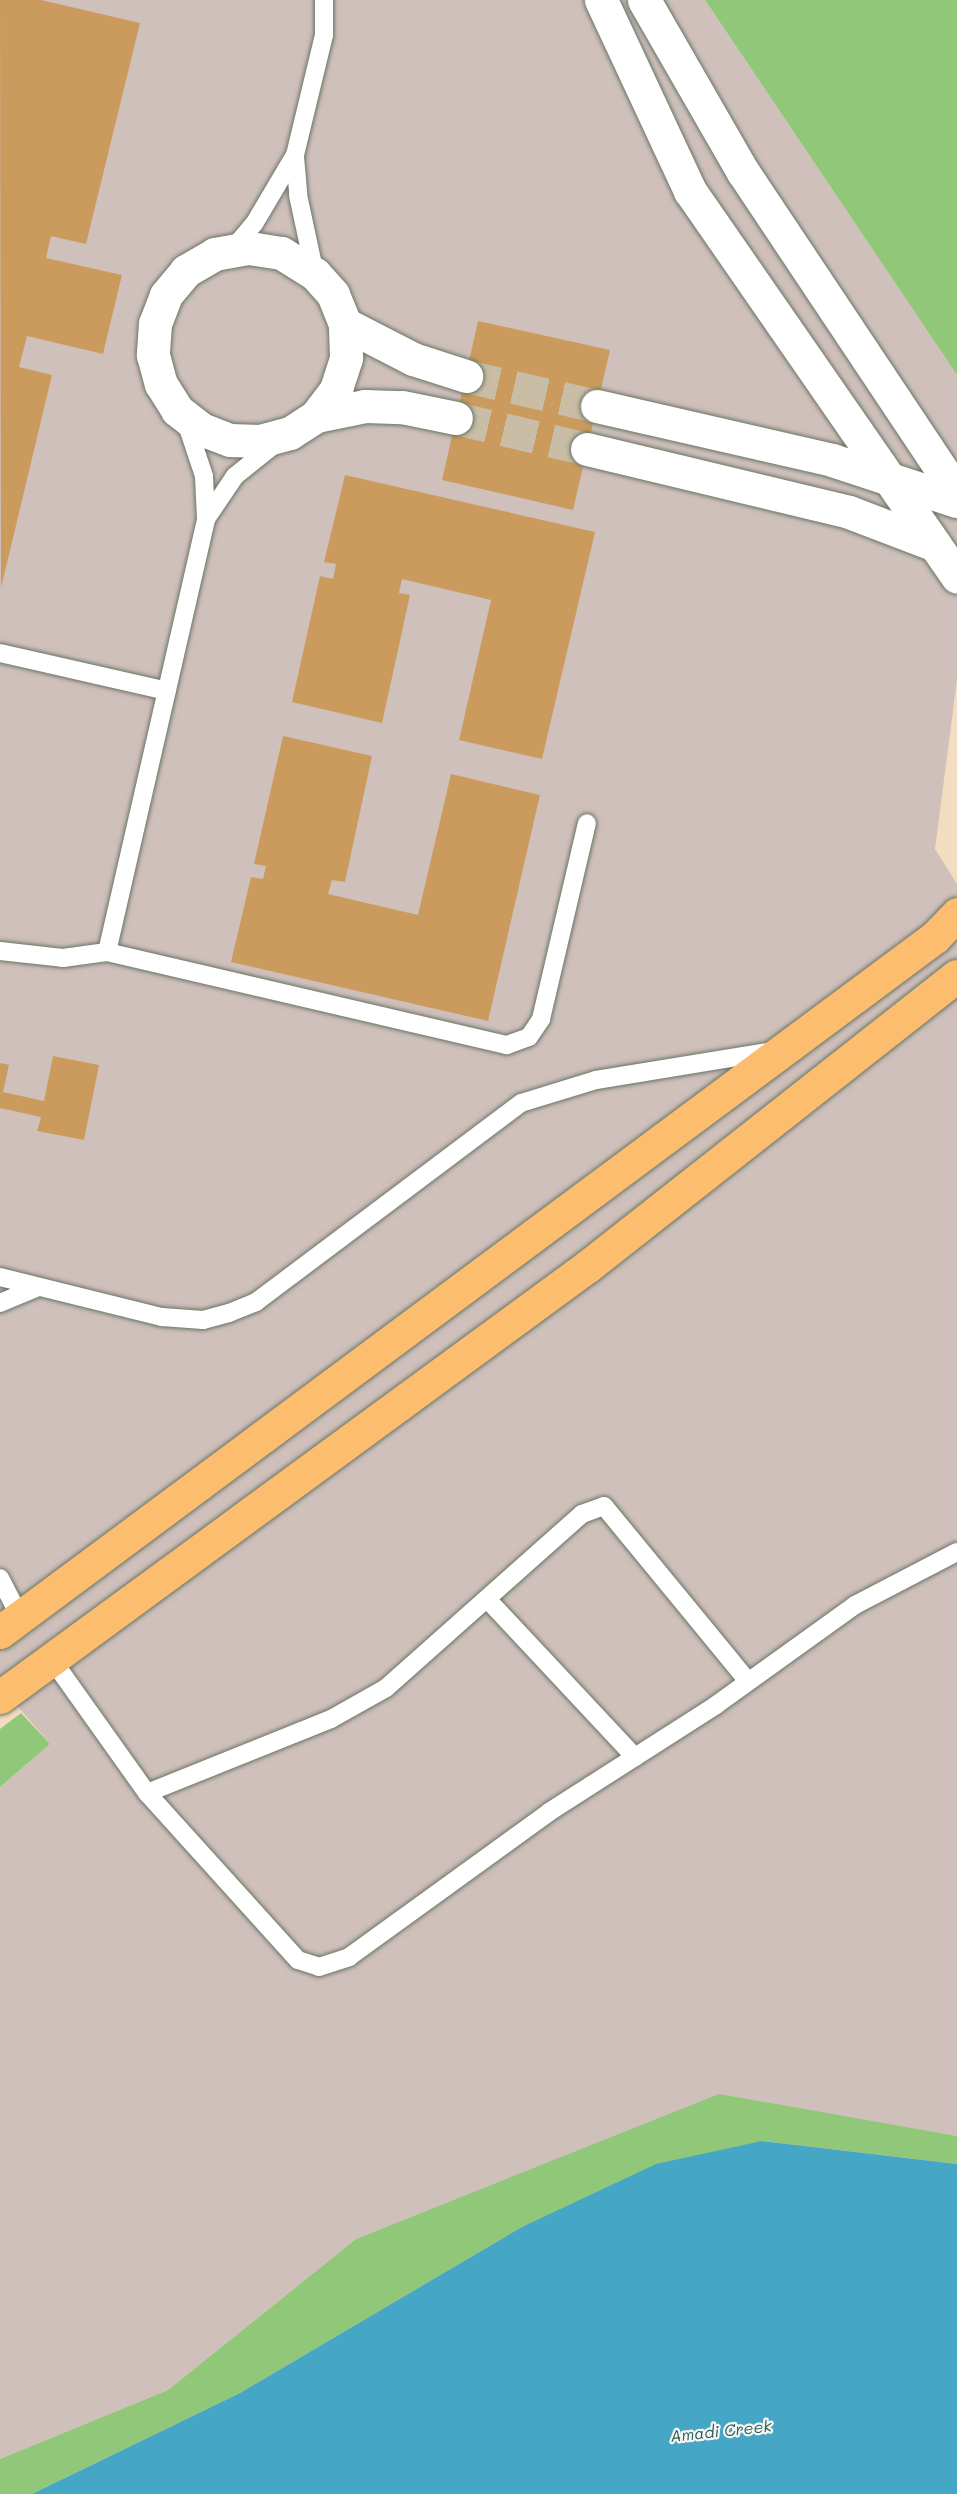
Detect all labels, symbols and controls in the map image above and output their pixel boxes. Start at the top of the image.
water label: Amadi Creek [669,2416,773,2446]

